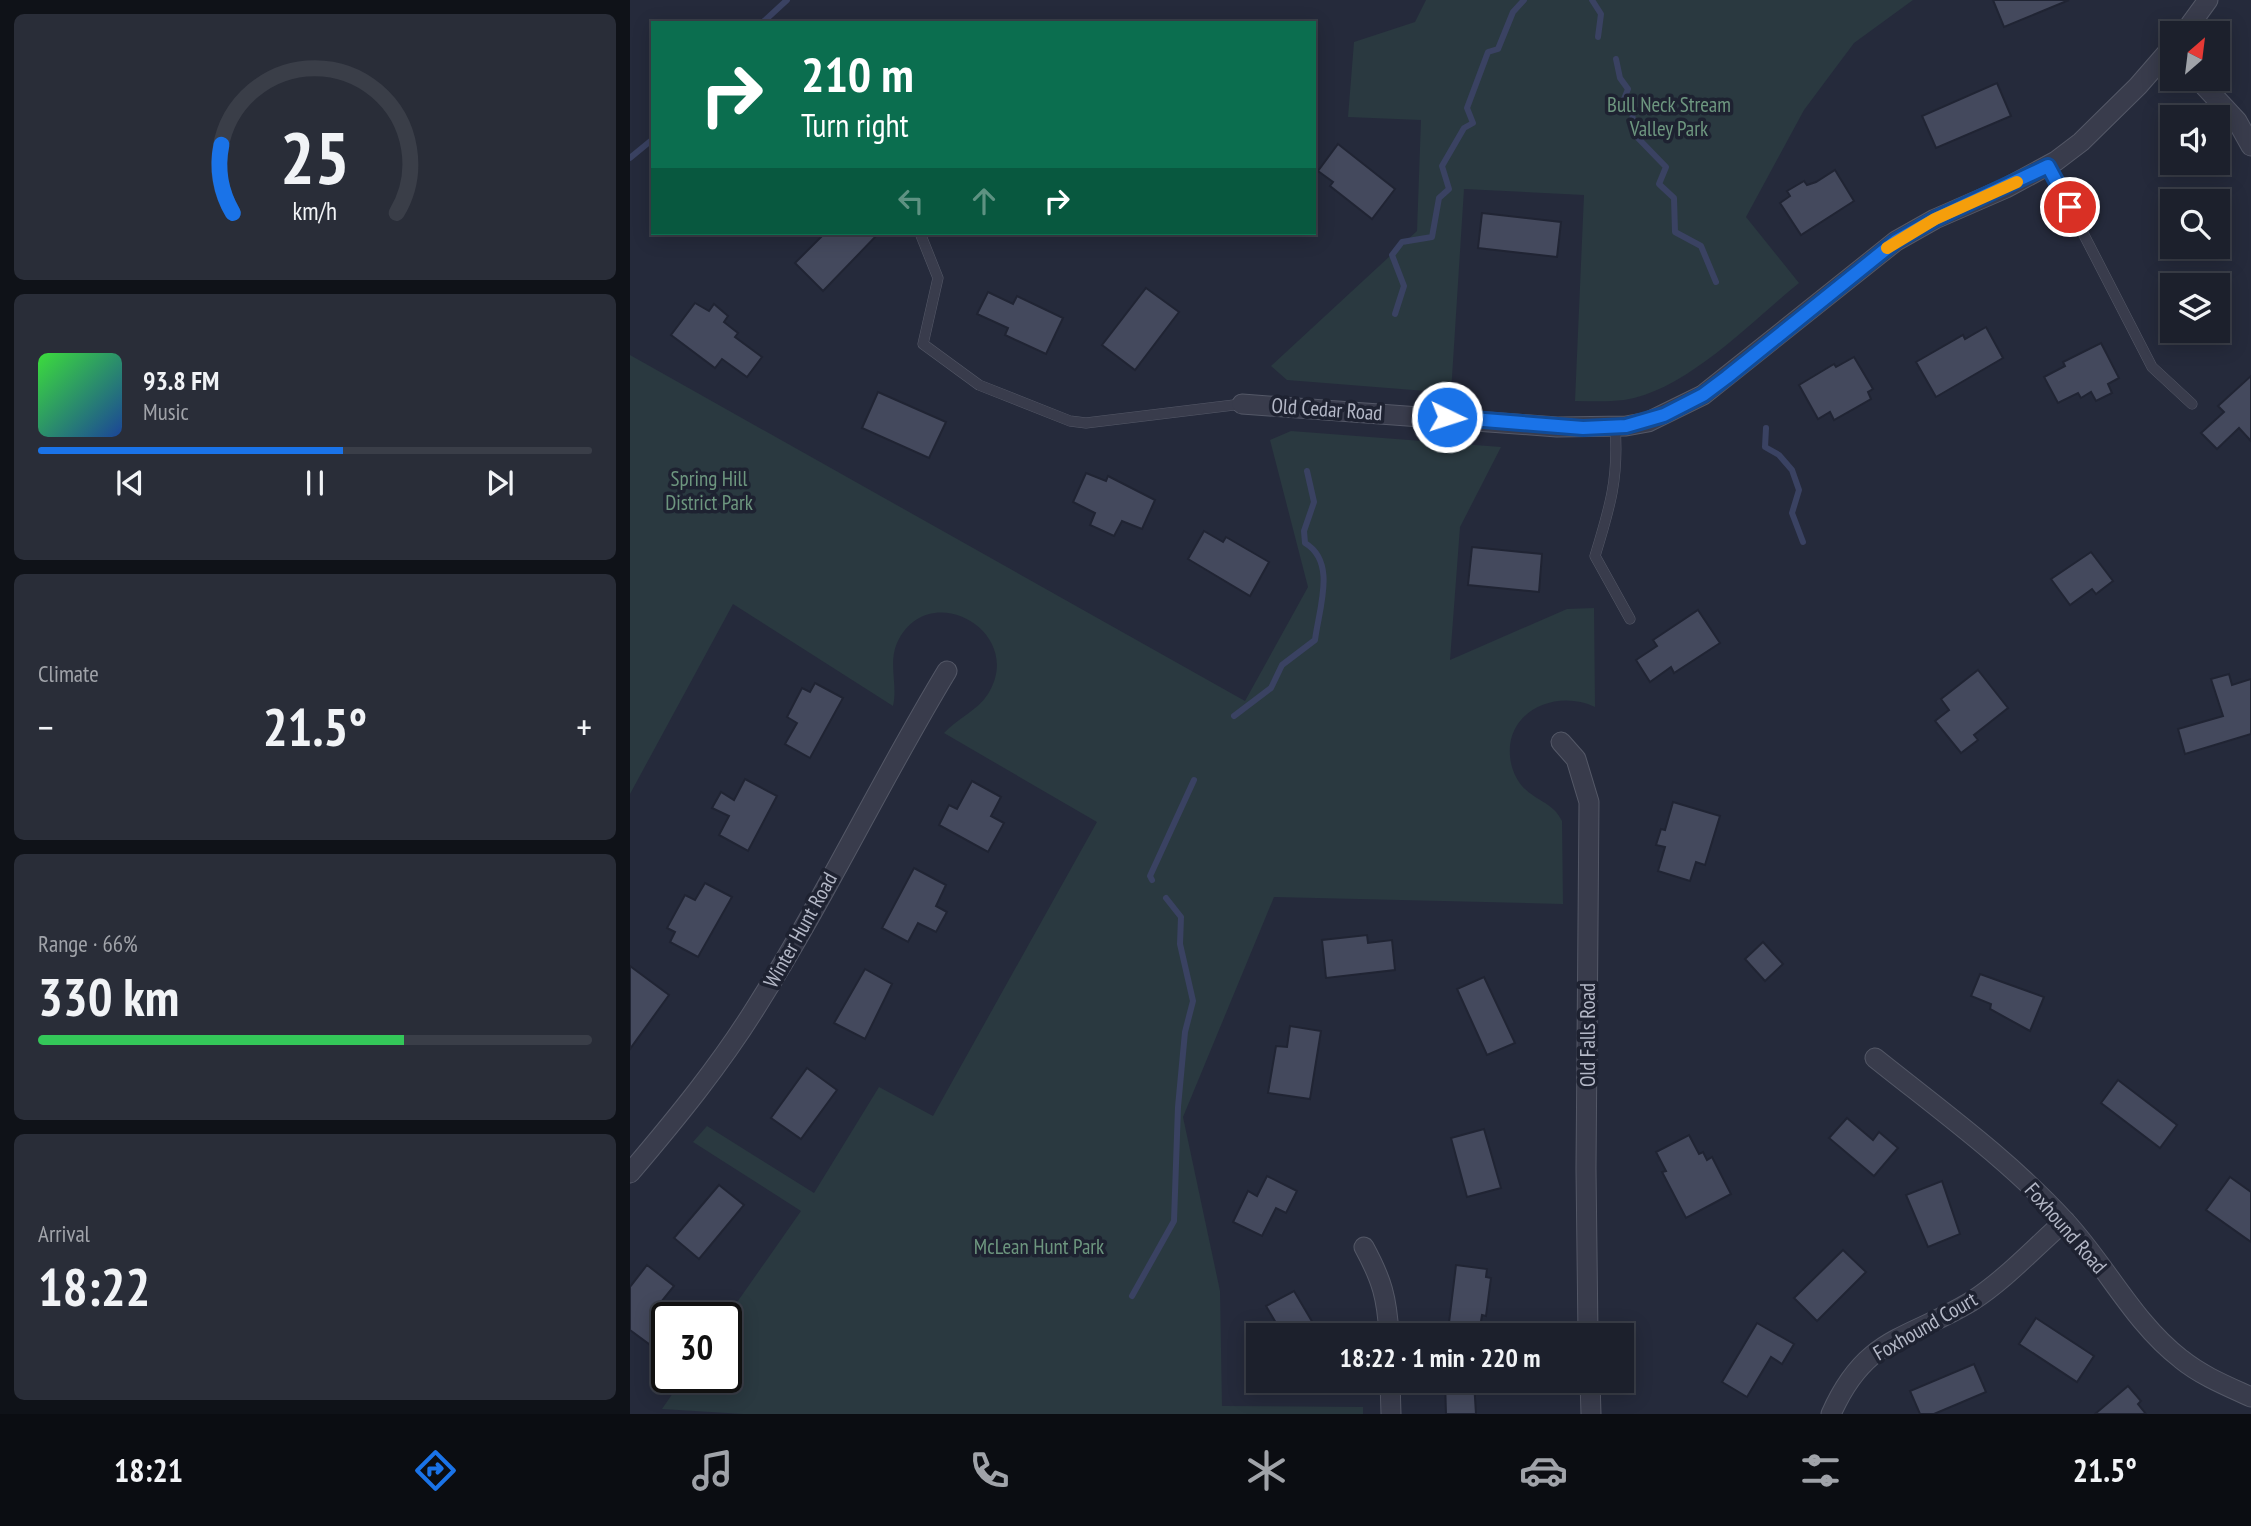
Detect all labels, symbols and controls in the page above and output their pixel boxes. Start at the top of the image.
north arrow [2160,21,2230,91]
map controls [2160,21,2230,343]
text: 210 m [801,42,914,106]
icon: right [686,49,777,140]
park label: Bull Neck Stream Valley Park [1607,91,1731,142]
text: Turn right [801,104,909,146]
button: sound [2160,105,2230,175]
text: 25 [280,109,350,203]
pin [2040,177,2100,237]
icon: left [892,182,930,220]
icon: ahead [965,182,1003,220]
icon: right [1038,182,1076,220]
icon: arrive [2051,188,2089,226]
button: search [2160,189,2230,259]
text: km/h [293,195,337,227]
button: layers [2160,273,2230,343]
text: 93.8 FM [143,364,219,397]
position arrow [1410,380,1484,454]
street label: Old Cedar Road [1271,392,1383,426]
text: Music [143,397,189,426]
icon: previous [111,464,149,502]
icon: pause [296,464,334,502]
icon: next [481,464,519,502]
park label: Spring Hill District Park [665,465,753,516]
text: Climate [38,659,99,688]
text: 21.5° [263,693,367,760]
text: − [38,702,54,751]
text: + [576,702,592,751]
street label: Winter Hunt Road [757,867,843,993]
text: Range · 66% [38,929,138,958]
text: 330 km [38,963,179,1030]
street label: Old Falls Road [1574,983,1601,1087]
street label: Foxhound Road [2019,1177,2113,1279]
text: Arrival [38,1219,90,1248]
park label: McLean Hunt Park [974,1233,1104,1260]
text: 18:22 [38,1253,150,1320]
street label: Foxhound Court [1868,1285,1982,1367]
speed limit sign: 30 [651,1302,742,1393]
text: 18:22 · 1 min · 220 m [1340,1341,1540,1374]
icon: directions [411,1446,460,1495]
icon: music [688,1446,737,1495]
icon: phone [965,1446,1014,1495]
icon: climate [1242,1446,1291,1495]
icon: car [1519,1446,1568,1495]
icon: filters [1796,1446,1845,1495]
text: 18:21 [114,1449,183,1491]
text: 21.5° [2073,1449,2137,1491]

